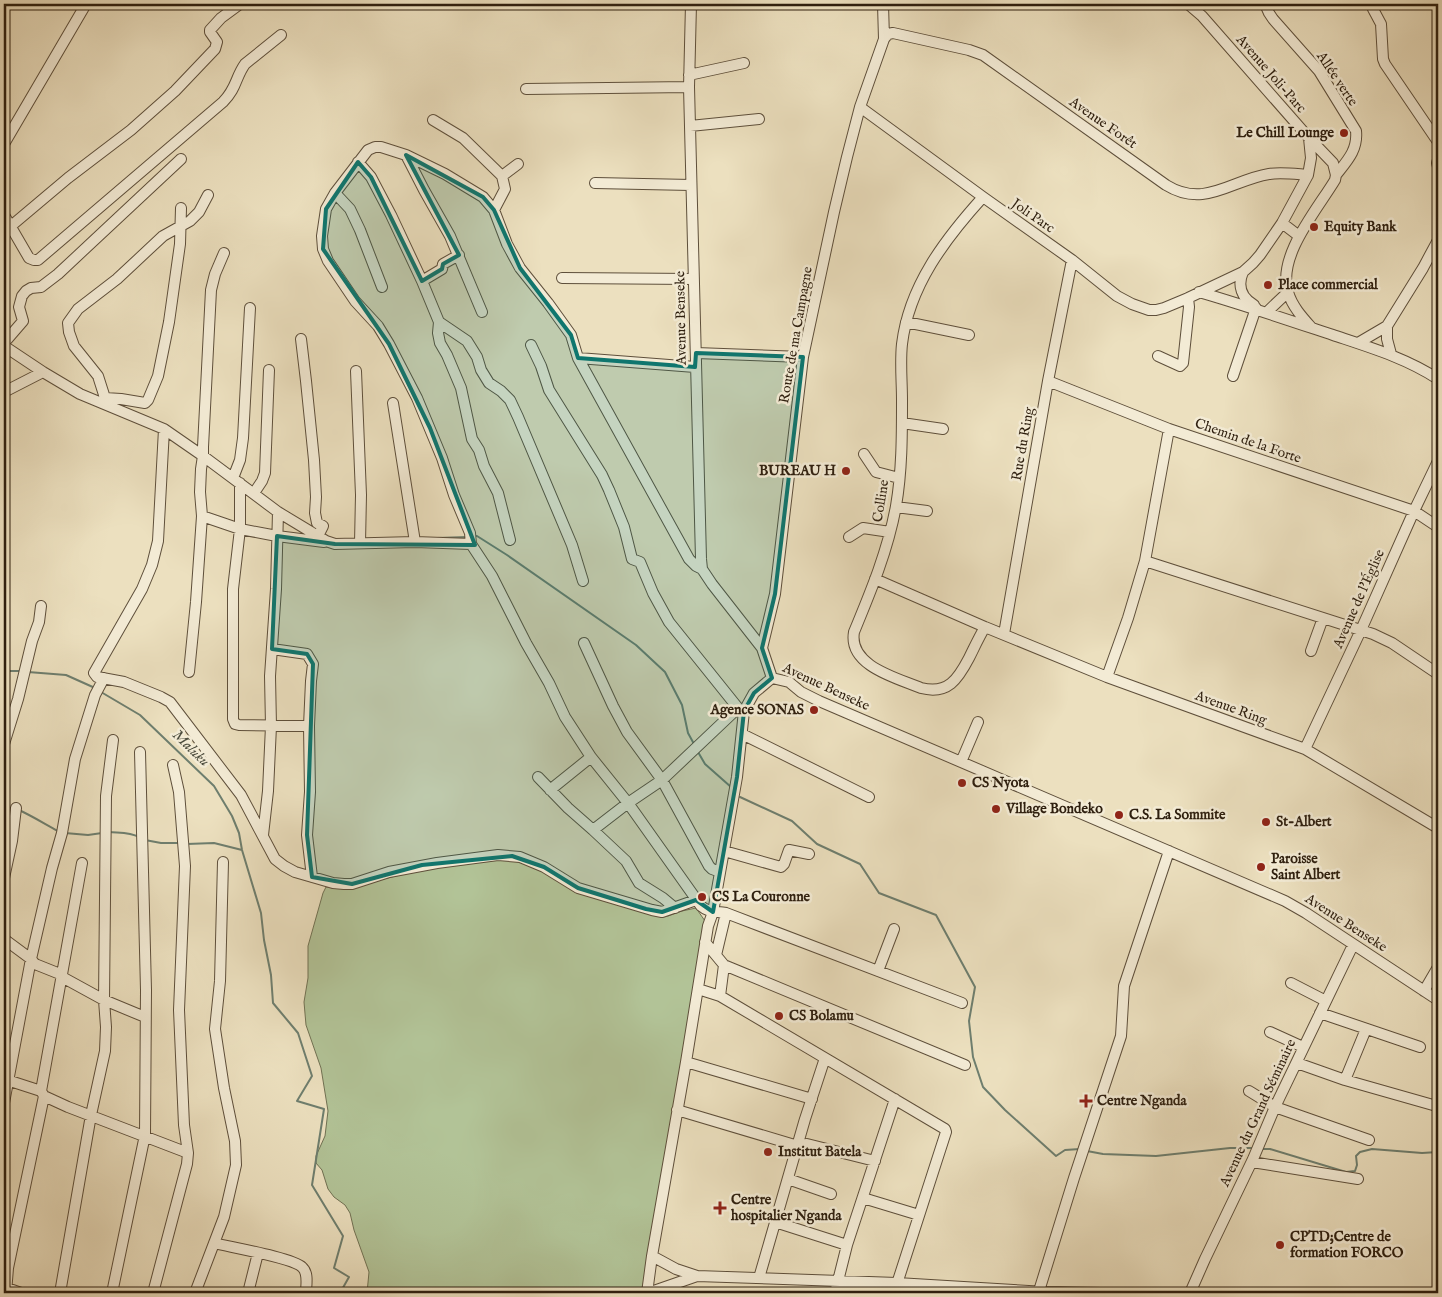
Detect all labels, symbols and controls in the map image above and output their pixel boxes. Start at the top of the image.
street label: Avenue Joli-Parc [1231,30,1310,117]
street label: Allée verte [1312,47,1362,110]
street label: Avenue Forêt [1065,93,1140,153]
place label: Le Chill Lounge [1236,124,1335,142]
marker: Le Chill Lounge [1338,127,1350,139]
street label: Joli Parc [1006,194,1058,237]
place label: Equity Bank [1324,218,1397,236]
marker: Equity Bank [1308,221,1320,233]
street label: Route de ma Campagne [775,265,817,405]
street label: Avenue Benseke [671,270,691,366]
place label: Place commercial [1278,276,1379,294]
marker: Place commercial [1262,279,1274,291]
street label: Rue du Ring [1008,405,1038,482]
street label: Chemin de la Forte [1192,414,1304,468]
place label: BUREAU H [759,462,836,480]
marker: BUREAU H [840,465,852,477]
street label: Colline [869,478,893,524]
street label: Avenue de l'Église [1328,546,1389,652]
street label: Avenue Benseke [779,659,873,715]
street label: Avenue Ring [1192,686,1270,729]
place label: Agence SONAS [710,701,804,719]
marker: Agence SONAS [808,704,820,716]
water label: Maluku [168,726,214,771]
place label: CS Nyota [972,774,1030,792]
marker: CS Nyota [956,777,968,789]
place label: Village Bondeko [1005,800,1103,818]
marker: Village Bondeko [990,803,1002,815]
place label: C.S. La Sommite [1129,806,1226,824]
marker: C.S. La Sommite [1113,809,1125,821]
place label: St-Albert [1276,813,1332,831]
marker: St-Albert [1260,816,1272,828]
place label: Paroisse Saint Albert [1271,850,1341,884]
marker: Paroisse Saint Albert [1255,861,1267,873]
place label: CS La Couronne [712,888,811,906]
street label: Avenue Benseke [1301,889,1391,956]
marker: CS La Couronne [696,891,708,903]
place label: CS Bolamu [789,1007,855,1025]
marker: CS Bolamu [773,1010,785,1022]
street label: Avenue du Grand Séminaire [1215,1036,1300,1191]
place label: Centre Nganda [1097,1092,1188,1110]
marker: Centre Nganda [1079,1094,1093,1108]
place label: Institut Batela [778,1143,862,1161]
marker: Institut Batela [762,1146,774,1158]
place label: Centre hospitalier Nganda [730,1191,842,1225]
marker: Centre hospitalier Nganda [713,1201,727,1215]
place label: CPTD;Centre de formation FORCO [1290,1228,1404,1262]
marker: CPTD;Centre de formation FORCO [1274,1239,1286,1251]

